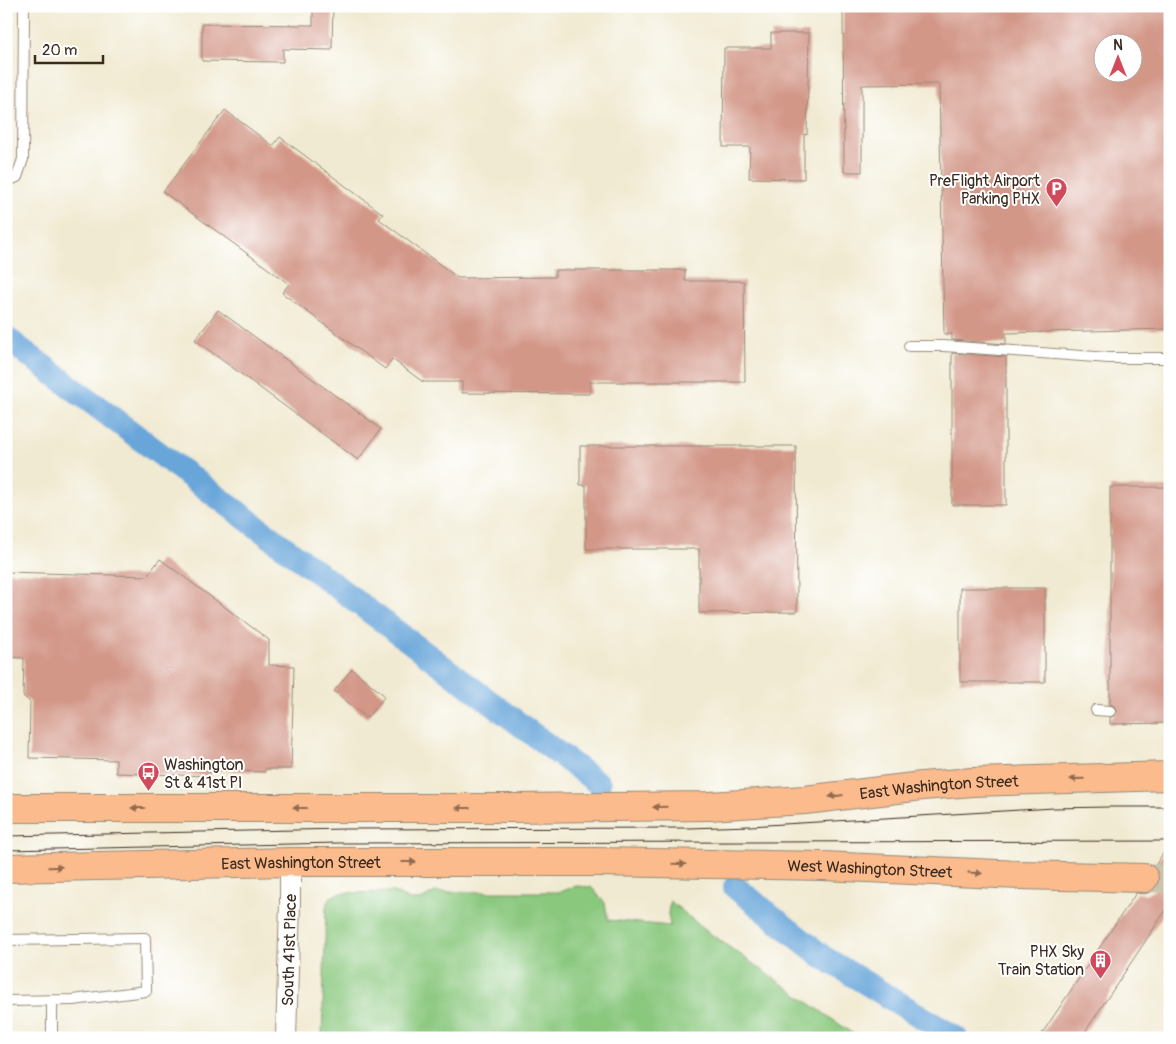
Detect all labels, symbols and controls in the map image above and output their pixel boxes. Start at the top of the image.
scale bar [35,32,102,64]
north arrow [1094,32,1144,82]
text: N [1113,37,1123,54]
text: 20 m [42,41,77,60]
place label: PreFlight Airport Parking PHX [929,171,1041,209]
parking icon: PreFlight Airport Parking PHX [1044,177,1068,208]
place label: Washington St & 41st Pl [164,755,244,793]
bus stop icon: Washington St & 41st Pl [136,761,160,792]
street label: East Washington Street [859,772,1019,804]
one-way arrow [1069,775,1085,783]
one-way arrow [828,792,844,800]
one-way arrow [652,803,668,811]
one-way arrow [130,804,146,812]
one-way arrow [292,804,308,812]
one-way arrow [455,804,471,812]
street label: East Washington Street [221,853,381,874]
street label: West Washington Street [787,856,953,883]
one-way arrow [401,858,417,866]
one-way arrow [672,860,688,868]
one-way arrow [47,863,63,871]
one-way arrow [967,869,983,877]
street label: South 41st Place [278,894,301,1006]
place label: PHX Sky Train Station [998,942,1084,980]
building icon: PHX Sky Train Station [1088,948,1112,979]

